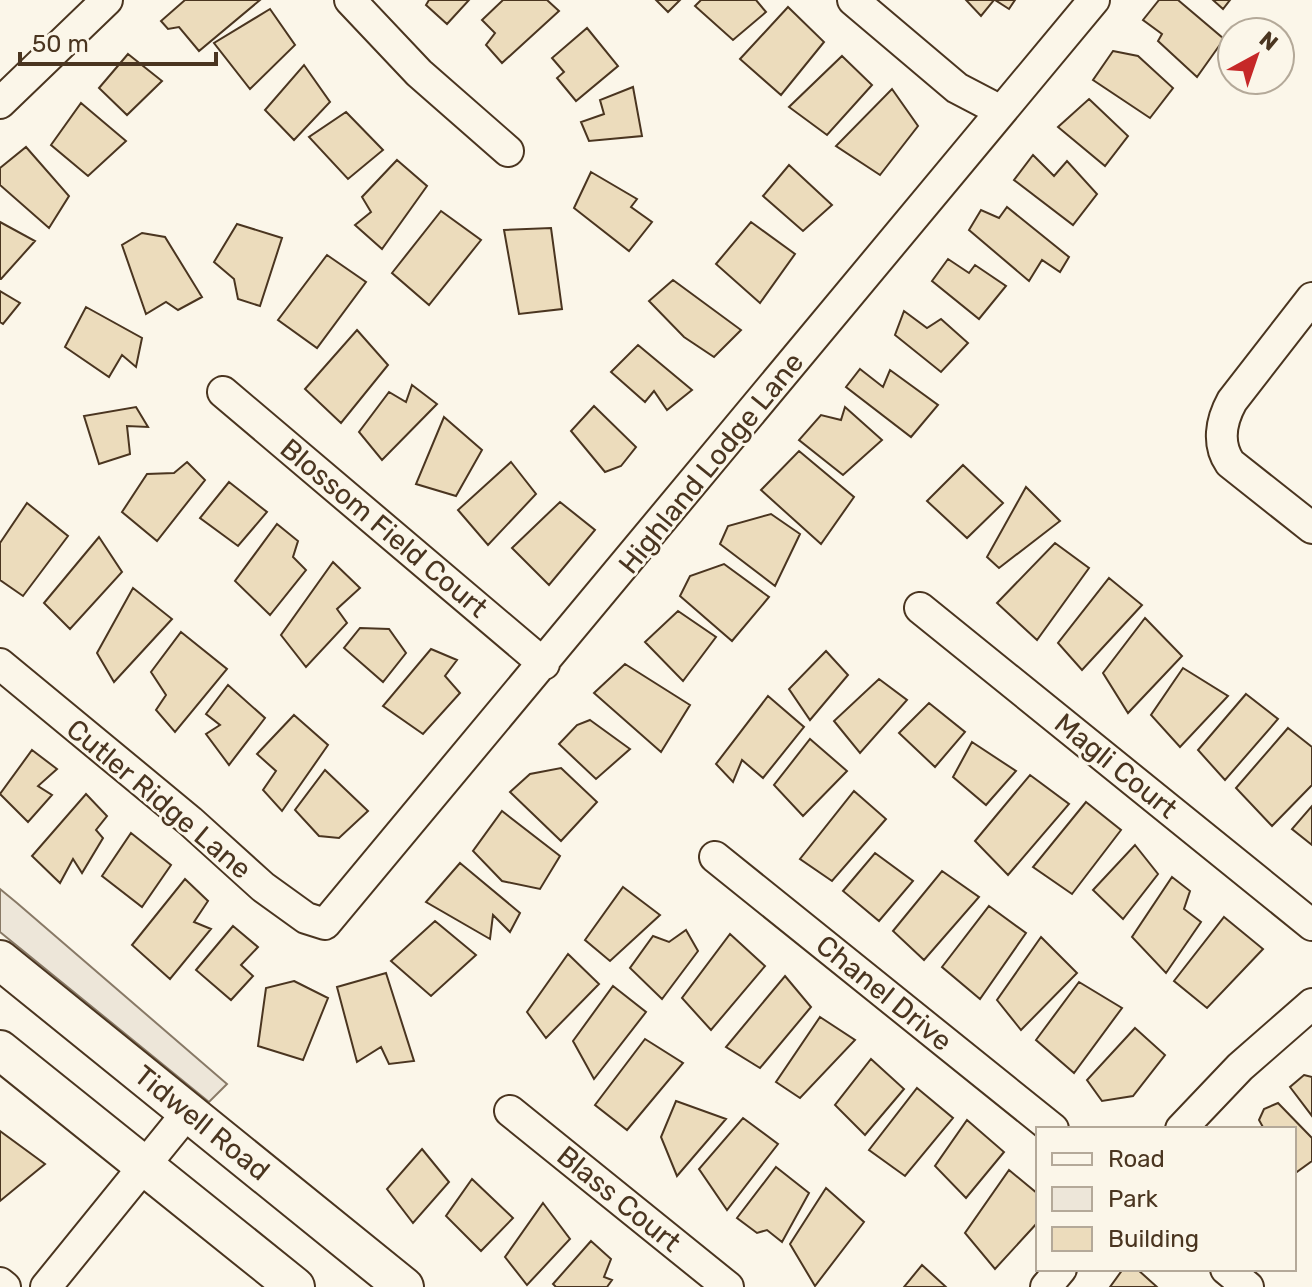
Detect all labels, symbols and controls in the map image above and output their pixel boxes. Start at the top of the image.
scale bar [20,16,216,66]
north arrow [1216,16,1296,96]
text: N [1254,26,1283,56]
text: 50 m [32,30,89,58]
street label: Highland Lodge Lane [612,346,810,580]
street label: Blossom Field Court [274,432,494,624]
street label: Magli Court [1048,707,1184,825]
street label: Cutler Ridge Lane [60,712,258,886]
street label: Chanel Drive [810,928,958,1058]
street label: Tidwell Road [128,1059,276,1187]
legend [1036,1127,1296,1271]
street label: Blass Court [551,1139,688,1259]
text: Road [1108,1145,1165,1173]
text: Park [1108,1185,1159,1213]
text: Building [1108,1225,1199,1253]

